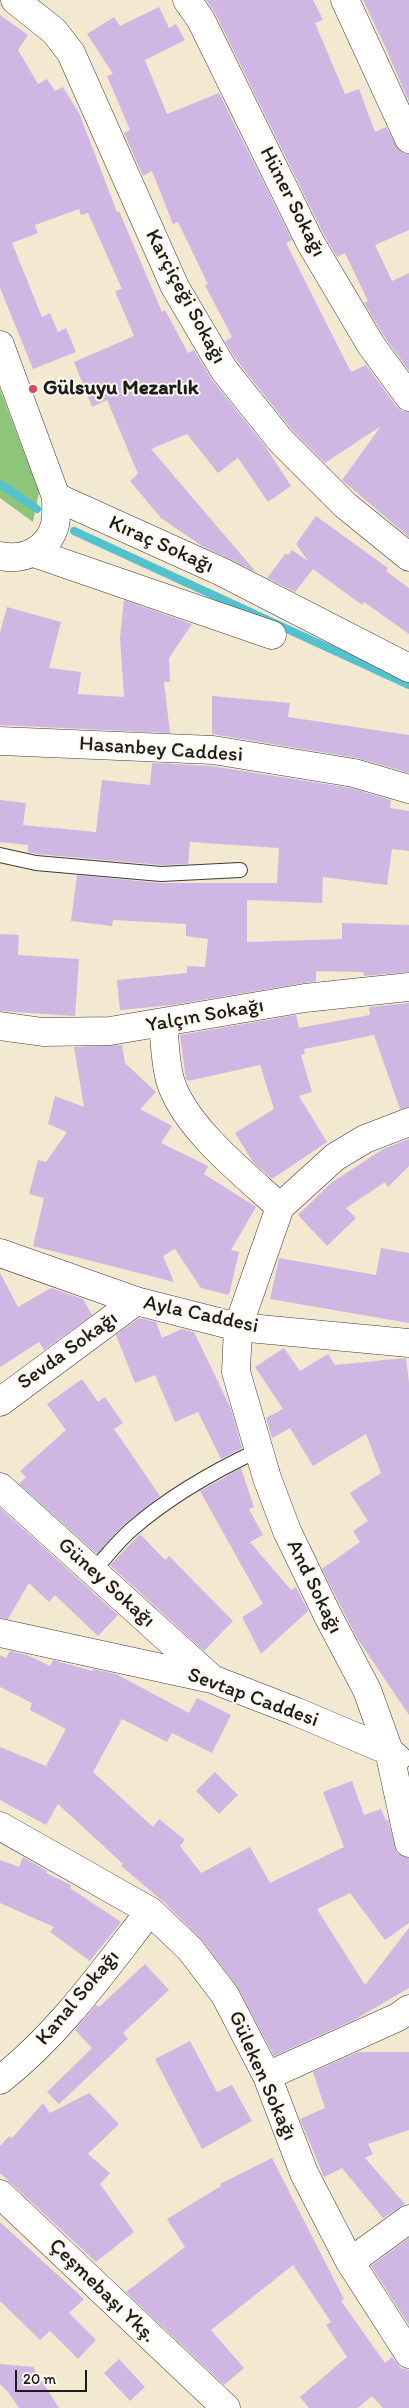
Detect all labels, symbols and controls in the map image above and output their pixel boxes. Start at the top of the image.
street label: Hüner Sokağı [253,143,331,261]
street label: Karçiçeği Sokağı [139,225,231,369]
place label: Gülsuyu Mezarlık [43,376,199,402]
marker: Gülsuyu Mezarlık [27,383,39,395]
street label: Kıraç Sokağı [105,511,217,579]
street label: Hasanbey Caddesi [78,732,244,768]
street label: Yalçın Sokağı [144,993,266,1039]
street label: Ayla Caddesi [141,1291,261,1339]
street label: Sevda Sokağı [13,1306,123,1396]
street label: Güney Sokağı [52,1533,160,1633]
street label: And Sokağı [281,1536,347,1638]
street label: Sevtap Caddesi [184,1663,322,1733]
street label: Kanal Sokağı [31,1945,125,2051]
street label: Güleken Sokağı [222,2007,302,2145]
street label: Çeşmebaşı Ykş. [43,2234,161,2348]
scale bar [18,2360,90,2392]
text: 20 m [23,2370,56,2388]

